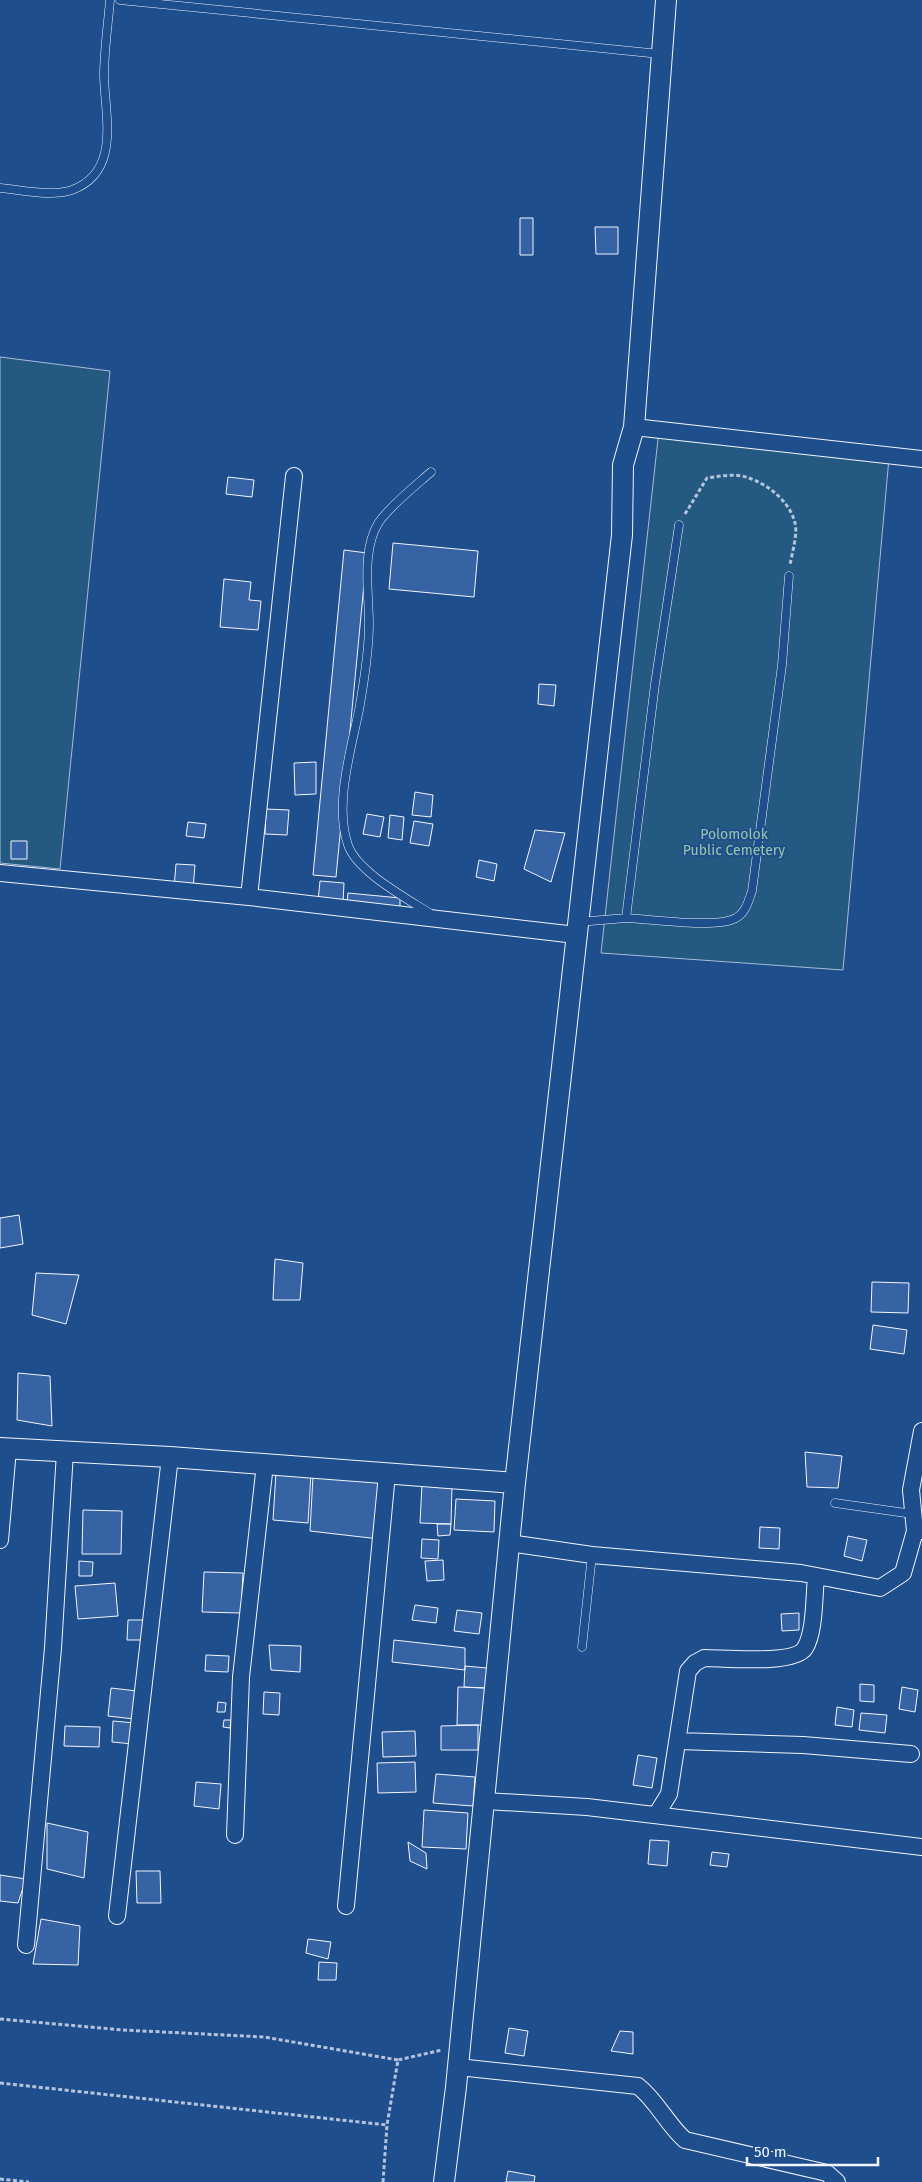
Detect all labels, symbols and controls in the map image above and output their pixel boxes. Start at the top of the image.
park label: Polomolok Public Cemetery [683,826,785,859]
scale bar [747,2134,878,2166]
text: 50 m [754,2143,787,2161]

